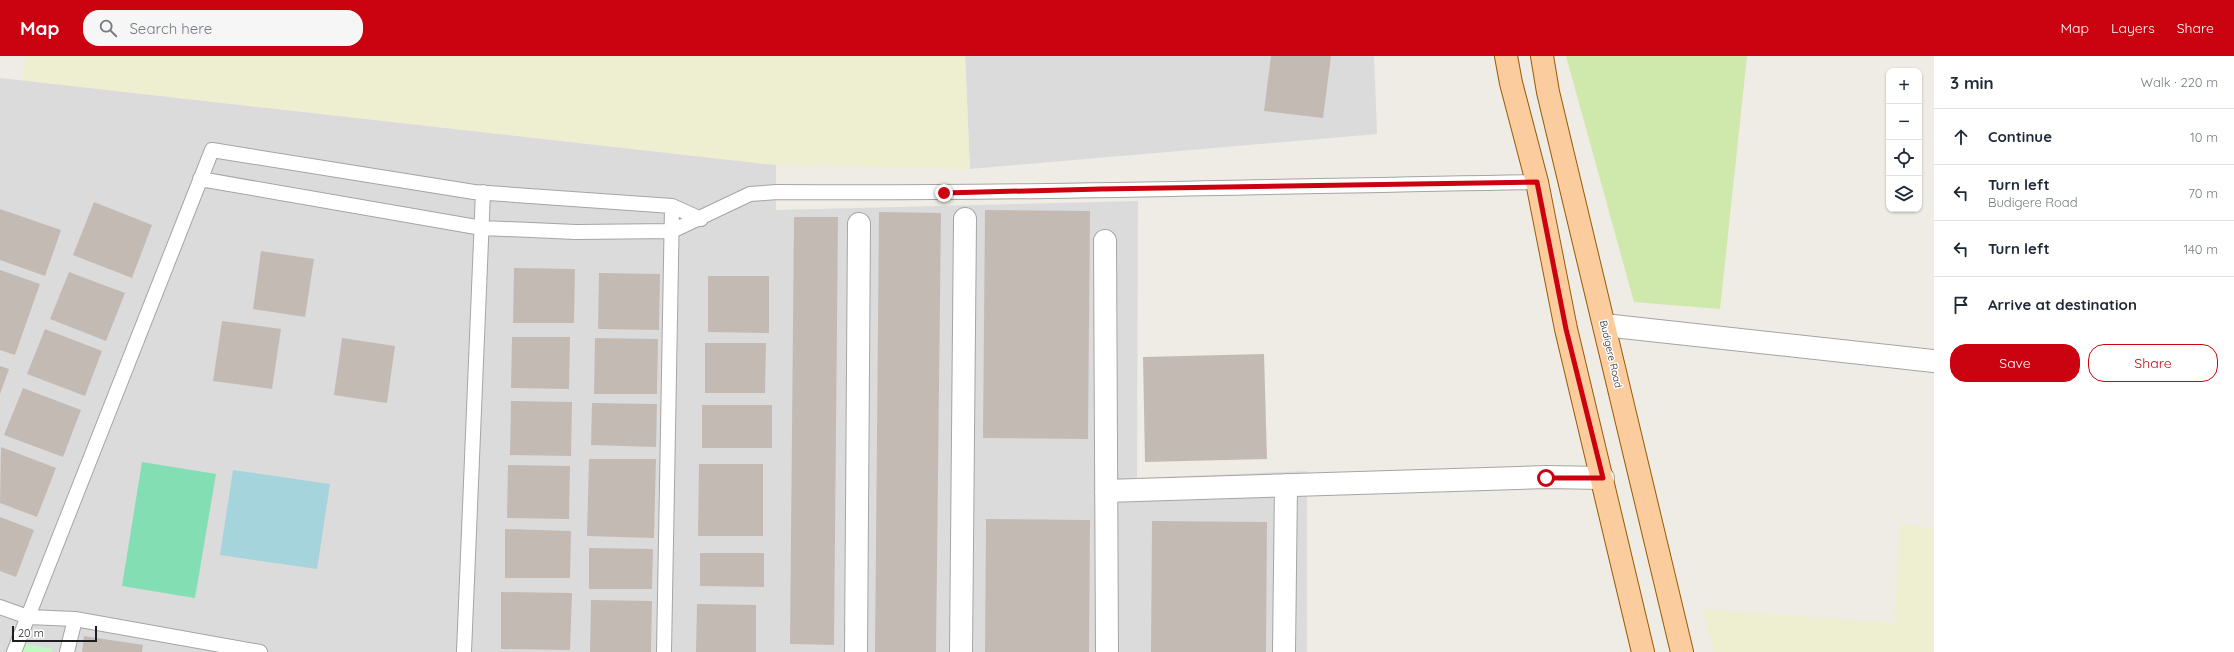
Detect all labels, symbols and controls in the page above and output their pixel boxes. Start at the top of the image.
search box [83,10,363,46]
text: Map [20,16,59,40]
icon: search [97,17,119,39]
text: Search here [129,19,212,38]
text: Map [2060,19,2089,37]
text: Layers [2111,19,2155,37]
text: Share [2177,19,2214,37]
map controls [1886,68,1922,212]
button: + [1886,68,1922,104]
text: 3 min [1950,72,1994,93]
text: Walk · 220 m [2141,74,2218,90]
button: − [1886,104,1922,140]
icon: ahead [1950,126,1972,148]
text: Continue [1988,127,2052,146]
text: 10 m [2190,129,2218,145]
button: locate [1886,140,1922,176]
text: Turn left [1988,175,2050,194]
button: layers [1886,176,1922,212]
icon: left [1950,182,1972,204]
route end [935,184,953,202]
text: 70 m [2188,185,2218,201]
text: Budigere Road [1988,194,2078,210]
icon: left [1950,238,1972,260]
text: Turn left [1988,239,2050,258]
text: 140 m [2183,241,2218,257]
icon: arrive [1950,294,1972,316]
text: Arrive at destination [1988,295,2137,314]
street label: Budigere Road [1597,319,1625,389]
button: Save [1950,344,2080,382]
button: Share [2088,344,2218,382]
route start [1537,469,1555,487]
scale bar [12,624,97,643]
text: 20 m [18,626,44,640]

